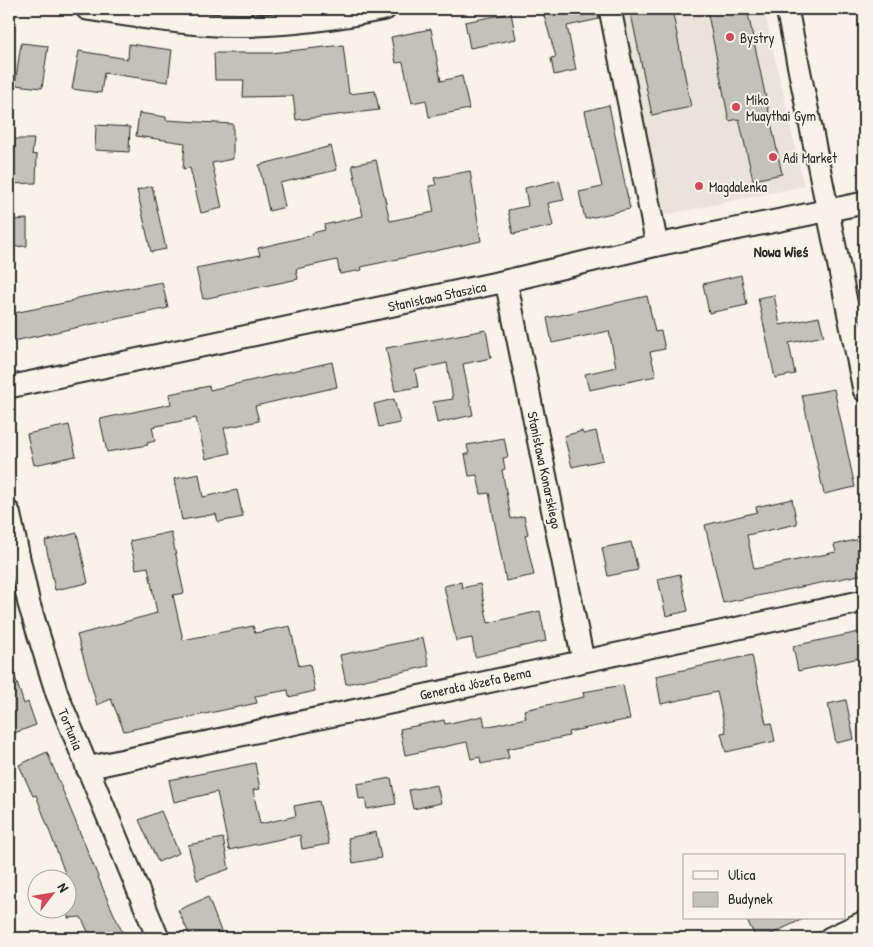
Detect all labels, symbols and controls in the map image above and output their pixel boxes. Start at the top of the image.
place label: Bystry [740,28,775,48]
marker: Bystry [724,31,736,43]
place label: Miko Muaythai Gym [746,90,816,126]
marker: Miko Muaythai Gym [730,101,742,113]
place label: Adi Market [783,148,837,167]
marker: Adi Market [767,151,779,163]
place label: Magdalenka [709,177,767,197]
marker: Magdalenka [693,180,705,192]
district label: Nowa Wieś [754,241,809,262]
street label: Stanisława Staszica [386,276,488,316]
street label: Stanisława Konarskiego [522,410,567,531]
street label: Generała Józefa Bema [418,662,533,704]
street label: Tortunia [54,706,88,753]
legend [683,854,846,920]
text: Ulica [728,864,755,885]
north arrow [28,870,78,920]
text: N [54,879,74,896]
text: Budynek [728,888,773,909]

